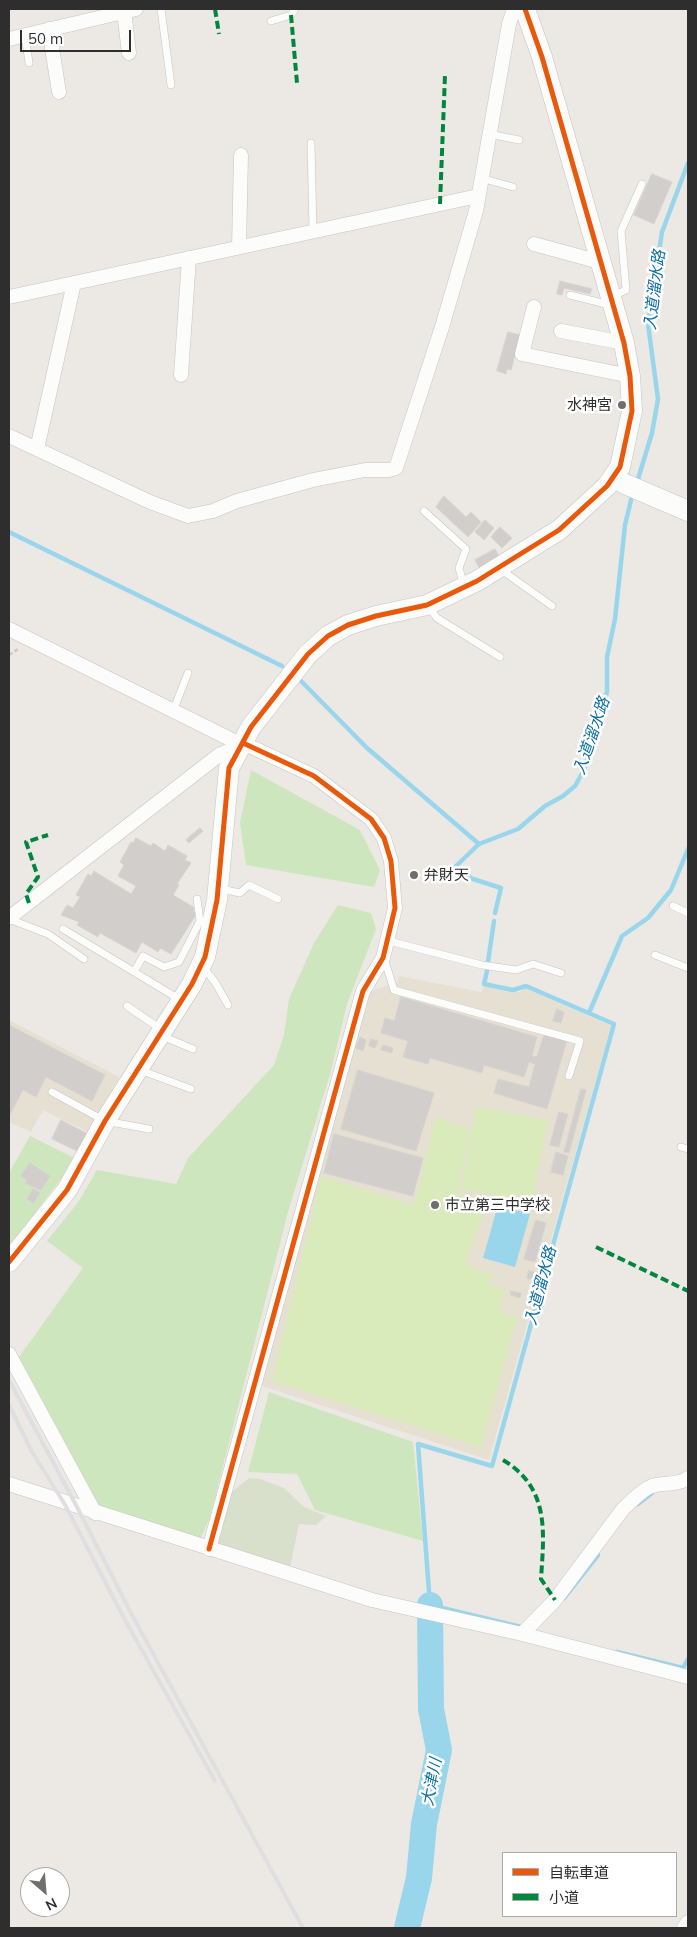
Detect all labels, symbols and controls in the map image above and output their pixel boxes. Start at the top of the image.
scale bar [22,20,134,52]
text: 50 m [28,29,63,48]
water label: 入道溜水路 [641,249,669,331]
place label: 水神宮 [567,396,612,414]
marker: 水神宮 [616,399,628,411]
water label: 入道溜水路 [570,695,614,777]
place label: 弁財天 [424,866,469,884]
marker: 弁財天 [408,869,420,881]
place label: 市立第三中学校 [445,1196,550,1214]
marker: 市立第三中学校 [429,1199,441,1211]
water label: 入道溜水路 [521,1245,561,1327]
water label: 大津川 [418,1757,446,1807]
legend [502,1852,677,1917]
text: 自転車道 [549,1863,609,1882]
north arrow [20,1867,70,1917]
text: 小道 [549,1888,579,1907]
text: N [43,1894,60,1915]

